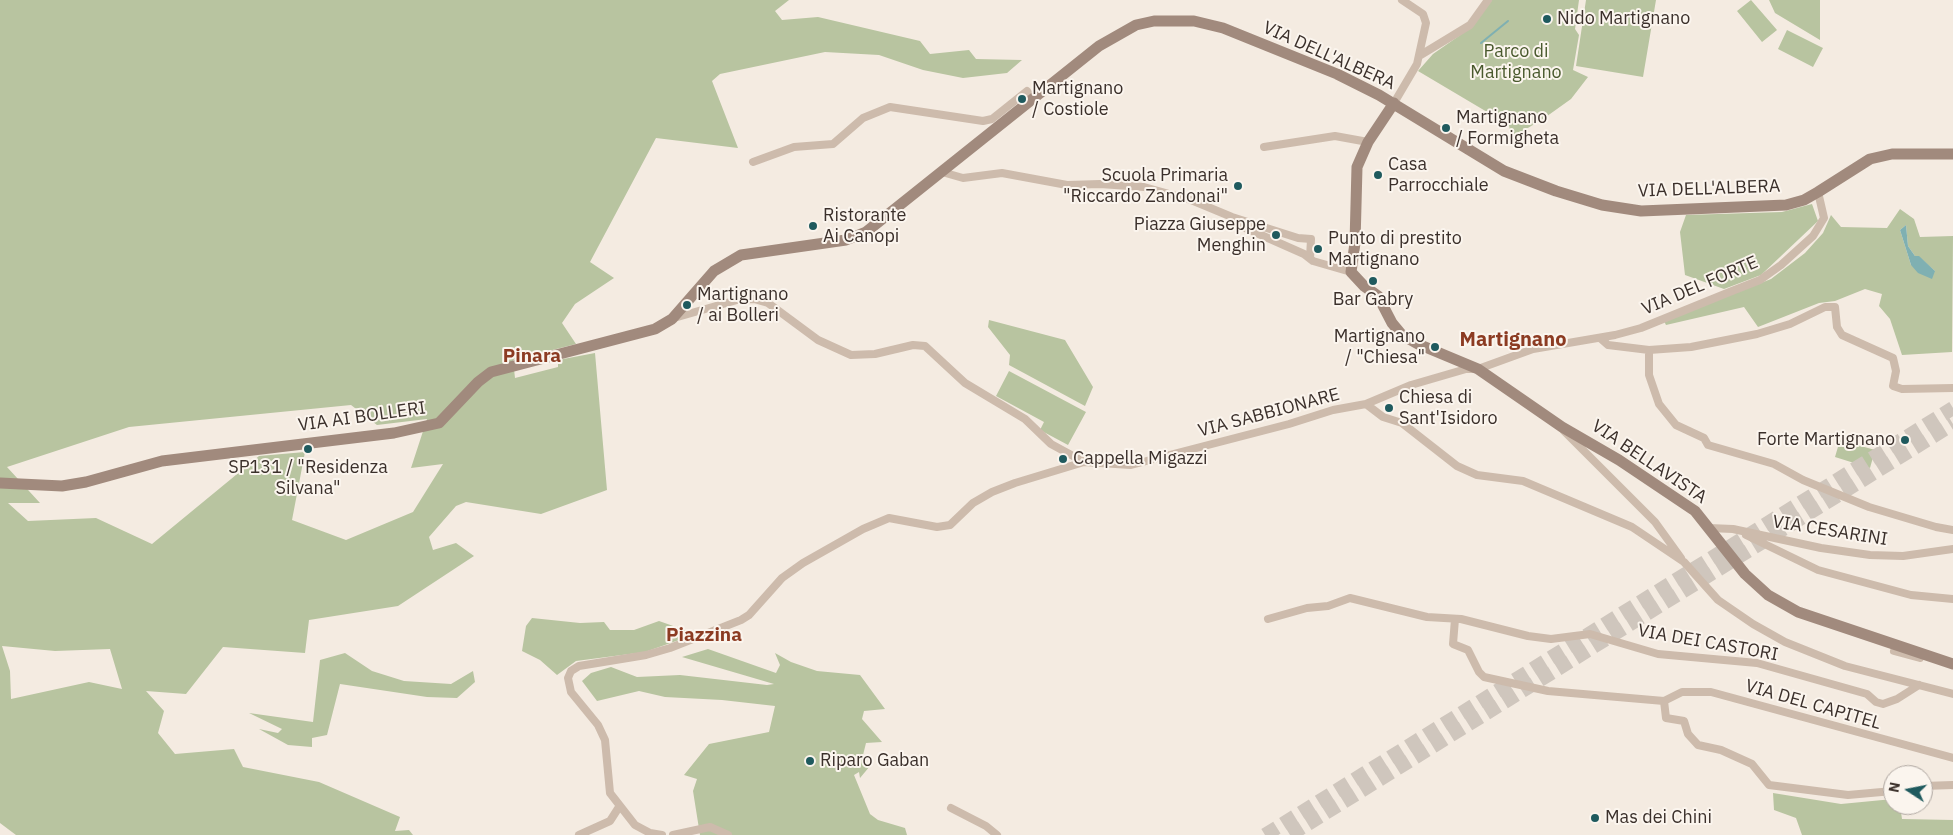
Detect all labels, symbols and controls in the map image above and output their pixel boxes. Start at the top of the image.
place label: Nido Martignano [1557,8,1690,30]
marker: Nido Martignano [1541,13,1553,25]
street label: VIA DELL'ALBERA [1259,17,1399,95]
park label: Parco di Martignano [1470,41,1562,84]
place label: Martignano / Costiole [1032,78,1123,120]
marker: Martignano / Costiole [1016,93,1028,105]
place label: Martignano / Formigheta [1456,107,1559,150]
marker: Martignano / Formigheta [1440,122,1452,134]
place label: Casa Parrocchiale [1388,154,1489,196]
place label: Scuola Primaria "Riccardo Zandonai" [1063,165,1228,208]
marker: Casa Parrocchiale [1372,169,1384,181]
street label: VIA DELL'ALBERA [1637,176,1781,202]
marker: Scuola Primaria "Riccardo Zandonai" [1232,180,1244,192]
place label: Ristorante Ai Canopi [823,205,906,248]
place label: Piazza Giuseppe Menghin [1134,214,1266,256]
marker: Ristorante Ai Canopi [807,220,819,232]
place label: Punto di prestito Martignano [1328,228,1462,270]
marker: Piazza Giuseppe Menghin [1270,229,1282,241]
marker: Punto di prestito Martignano [1312,243,1324,255]
street label: VIA DEL FORTE [1639,252,1761,320]
marker: Bar Gabry [1367,275,1379,287]
place label: Martignano / ai Bolleri [697,284,788,326]
place label: Bar Gabry [1333,289,1413,311]
marker: Martignano / ai Bolleri [681,299,693,311]
place label: Martignano / "Chiesa" [1334,326,1425,368]
district label: Martignano [1460,328,1566,352]
marker: Martignano / "Chiesa" [1429,341,1441,353]
district label: Pinara [503,346,561,368]
street label: VIA SABBIONARE [1196,384,1342,442]
place label: Chiesa di Sant'Isidoro [1399,387,1498,429]
street label: VIA AI BOLLERI [297,397,427,437]
marker: Chiesa di Sant'Isidoro [1383,402,1395,414]
street label: VIA BELLAVISTA [1587,415,1711,509]
place label: Forte Martignano [1757,429,1895,451]
marker: Forte Martignano [1899,434,1911,446]
marker: SP131 / "Residenza Silvana" [302,443,314,455]
place label: Cappella Migazzi [1073,448,1207,470]
marker: Cappella Migazzi [1057,453,1069,465]
place label: SP131 / "Residenza Silvana" [228,457,388,499]
street label: VIA CESARINI [1771,511,1889,551]
street label: VIA DEI CASTORI [1636,620,1780,666]
district label: Piazzina [666,625,742,647]
street label: VIA DEL CAPITEL [1743,675,1883,735]
place label: Riparo Gaban [820,750,929,772]
marker: Riparo Gaban [804,755,816,767]
north arrow [1883,765,1933,815]
text: N [1884,781,1904,794]
place label: Mas dei Chini [1605,807,1712,829]
marker: Mas dei Chini [1589,812,1601,824]

